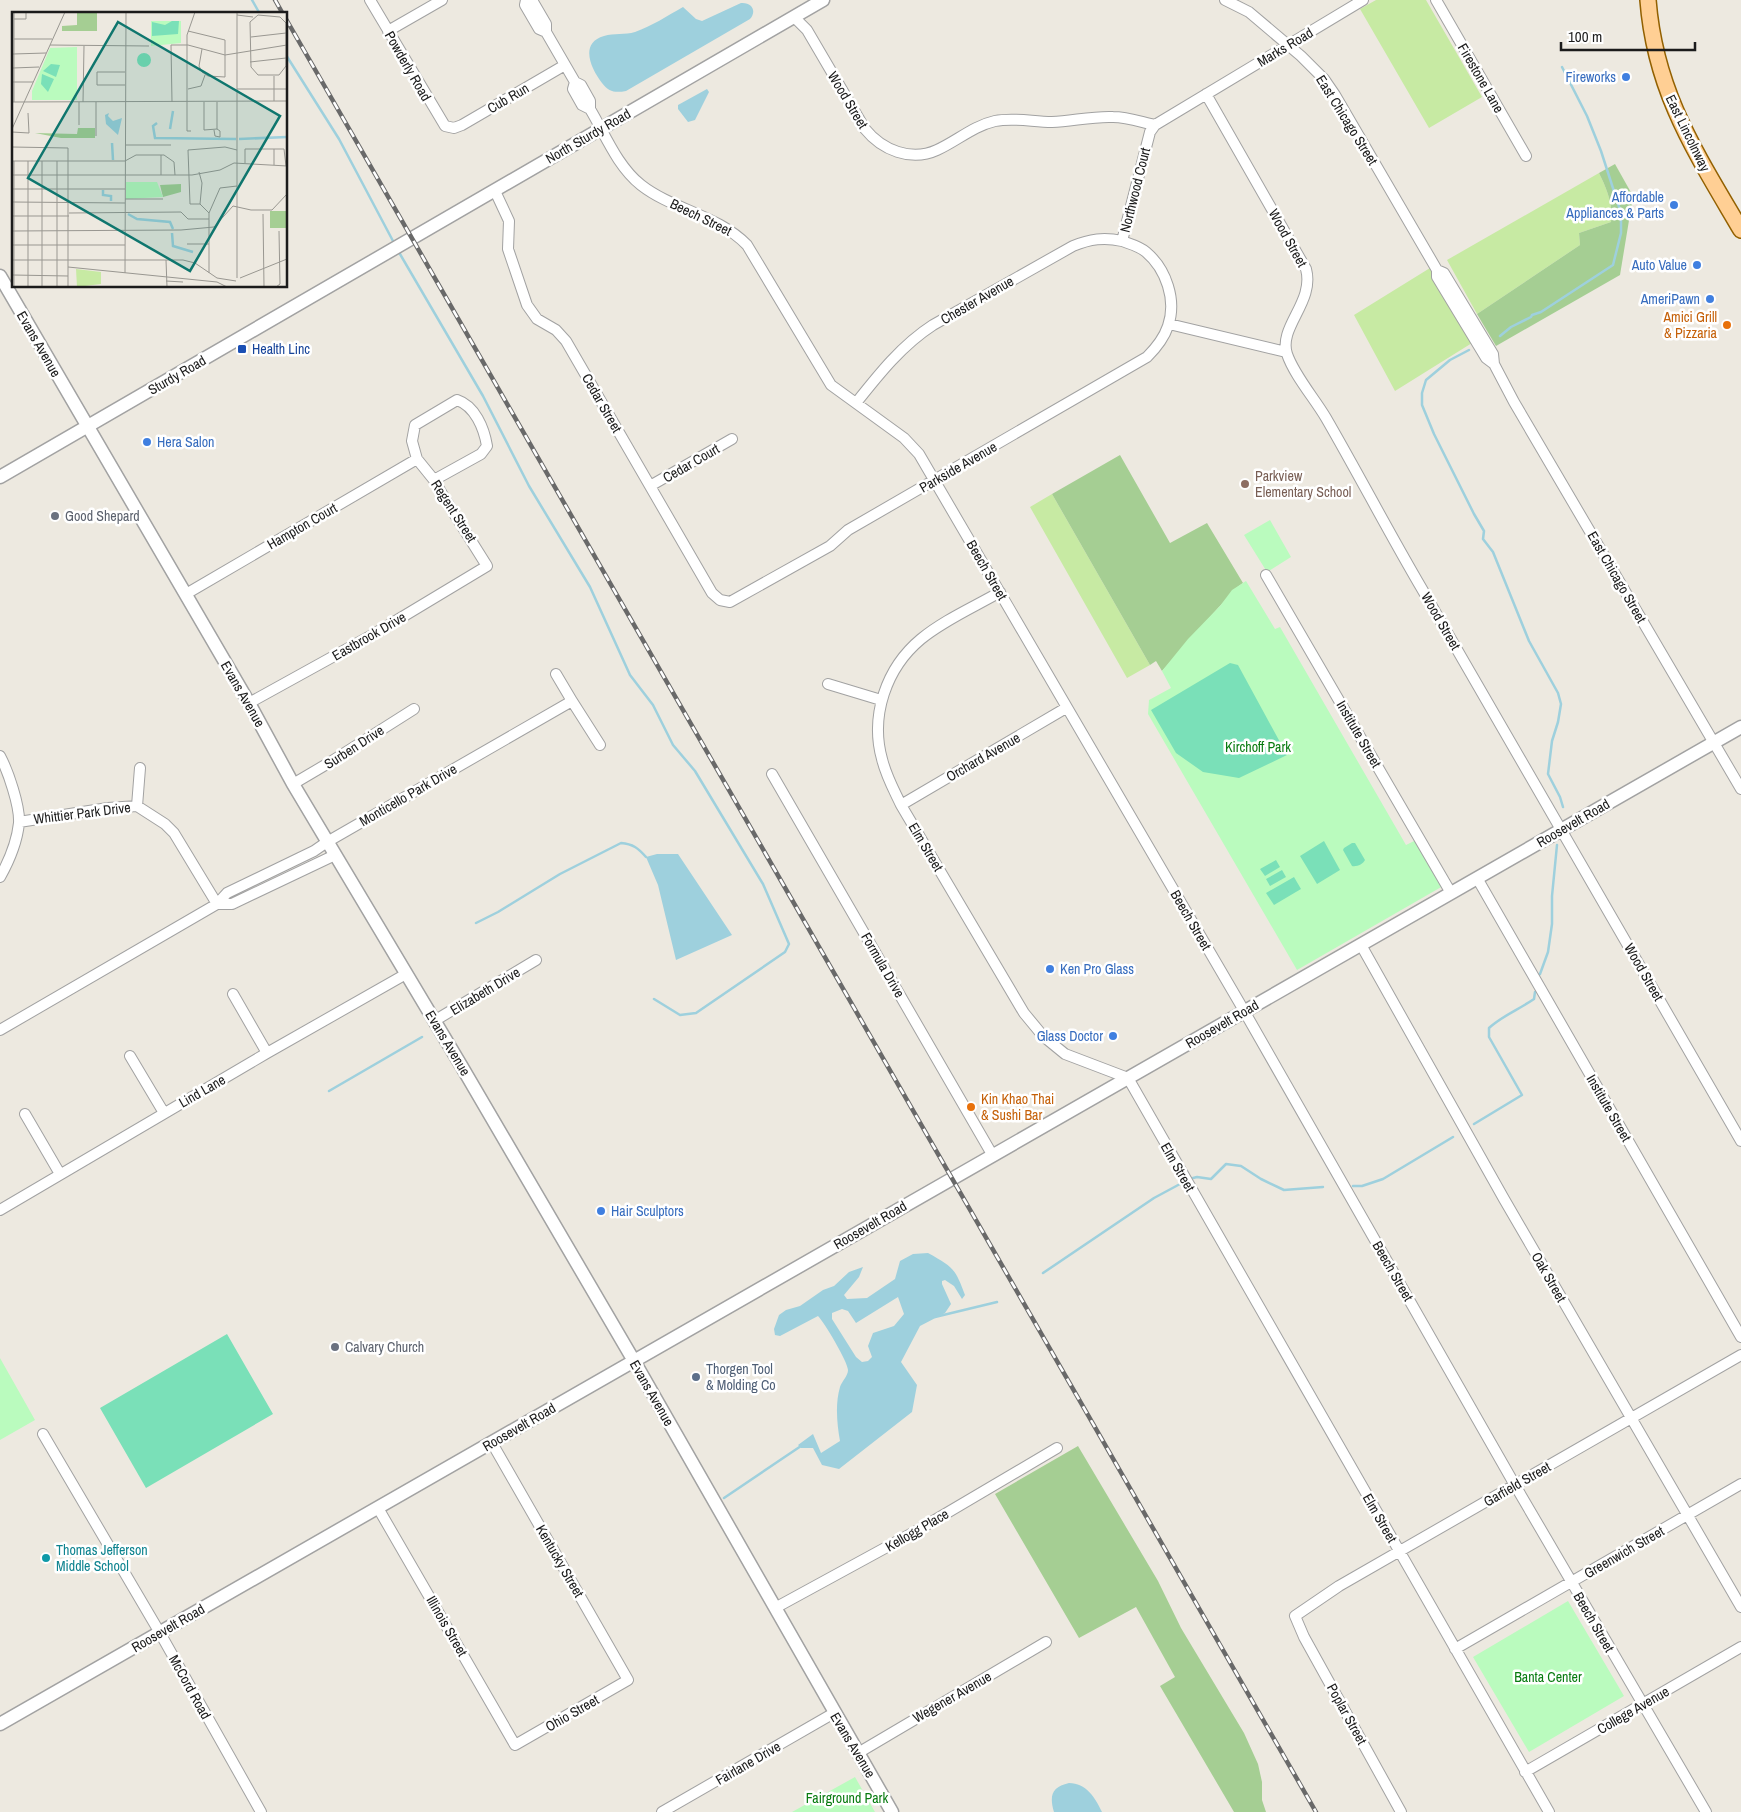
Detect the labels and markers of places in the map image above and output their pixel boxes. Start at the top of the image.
place label: Fireworks [1566,68,1616,86]
marker: Fireworks [1620,71,1632,83]
place label: Affordable Appliances & Parts [1565,188,1664,222]
marker: Affordable Appliances & Parts [1668,199,1680,211]
place label: Auto Value [1631,256,1687,274]
marker: Auto Value [1691,259,1703,271]
place label: AmeriPawn [1640,290,1700,308]
marker: AmeriPawn [1704,293,1716,305]
place label: Amici Grill & Pizzaria [1662,308,1718,342]
marker: Amici Grill & Pizzaria [1721,319,1733,331]
place label: Health Linc [252,340,310,358]
marker: Health Linc [236,343,248,355]
place label: Hera Salon [157,433,214,451]
marker: Hera Salon [141,436,153,448]
place label: Parkview Elementary School [1255,467,1351,501]
marker: Parkview Elementary School [1239,478,1251,490]
place label: Good Shepard [65,507,140,525]
marker: Good Shepard [49,510,61,522]
place label: Ken Pro Glass [1060,960,1134,978]
marker: Ken Pro Glass [1044,963,1056,975]
place label: Glass Doctor [1037,1027,1103,1045]
marker: Glass Doctor [1107,1030,1119,1042]
place label: Kin Khao Thai & Sushi Bar [981,1090,1054,1124]
marker: Kin Khao Thai & Sushi Bar [965,1101,977,1113]
place label: Hair Sculptors [611,1202,684,1220]
marker: Hair Sculptors [595,1205,607,1217]
place label: Calvary Church [345,1338,424,1356]
marker: Calvary Church [329,1341,341,1353]
place label: Thorgen Tool & Molding Co [706,1360,776,1394]
marker: Thorgen Tool & Molding Co [690,1371,702,1383]
place label: Thomas Jefferson Middle School [56,1541,148,1575]
marker: Thomas Jefferson Middle School [40,1552,52,1564]

